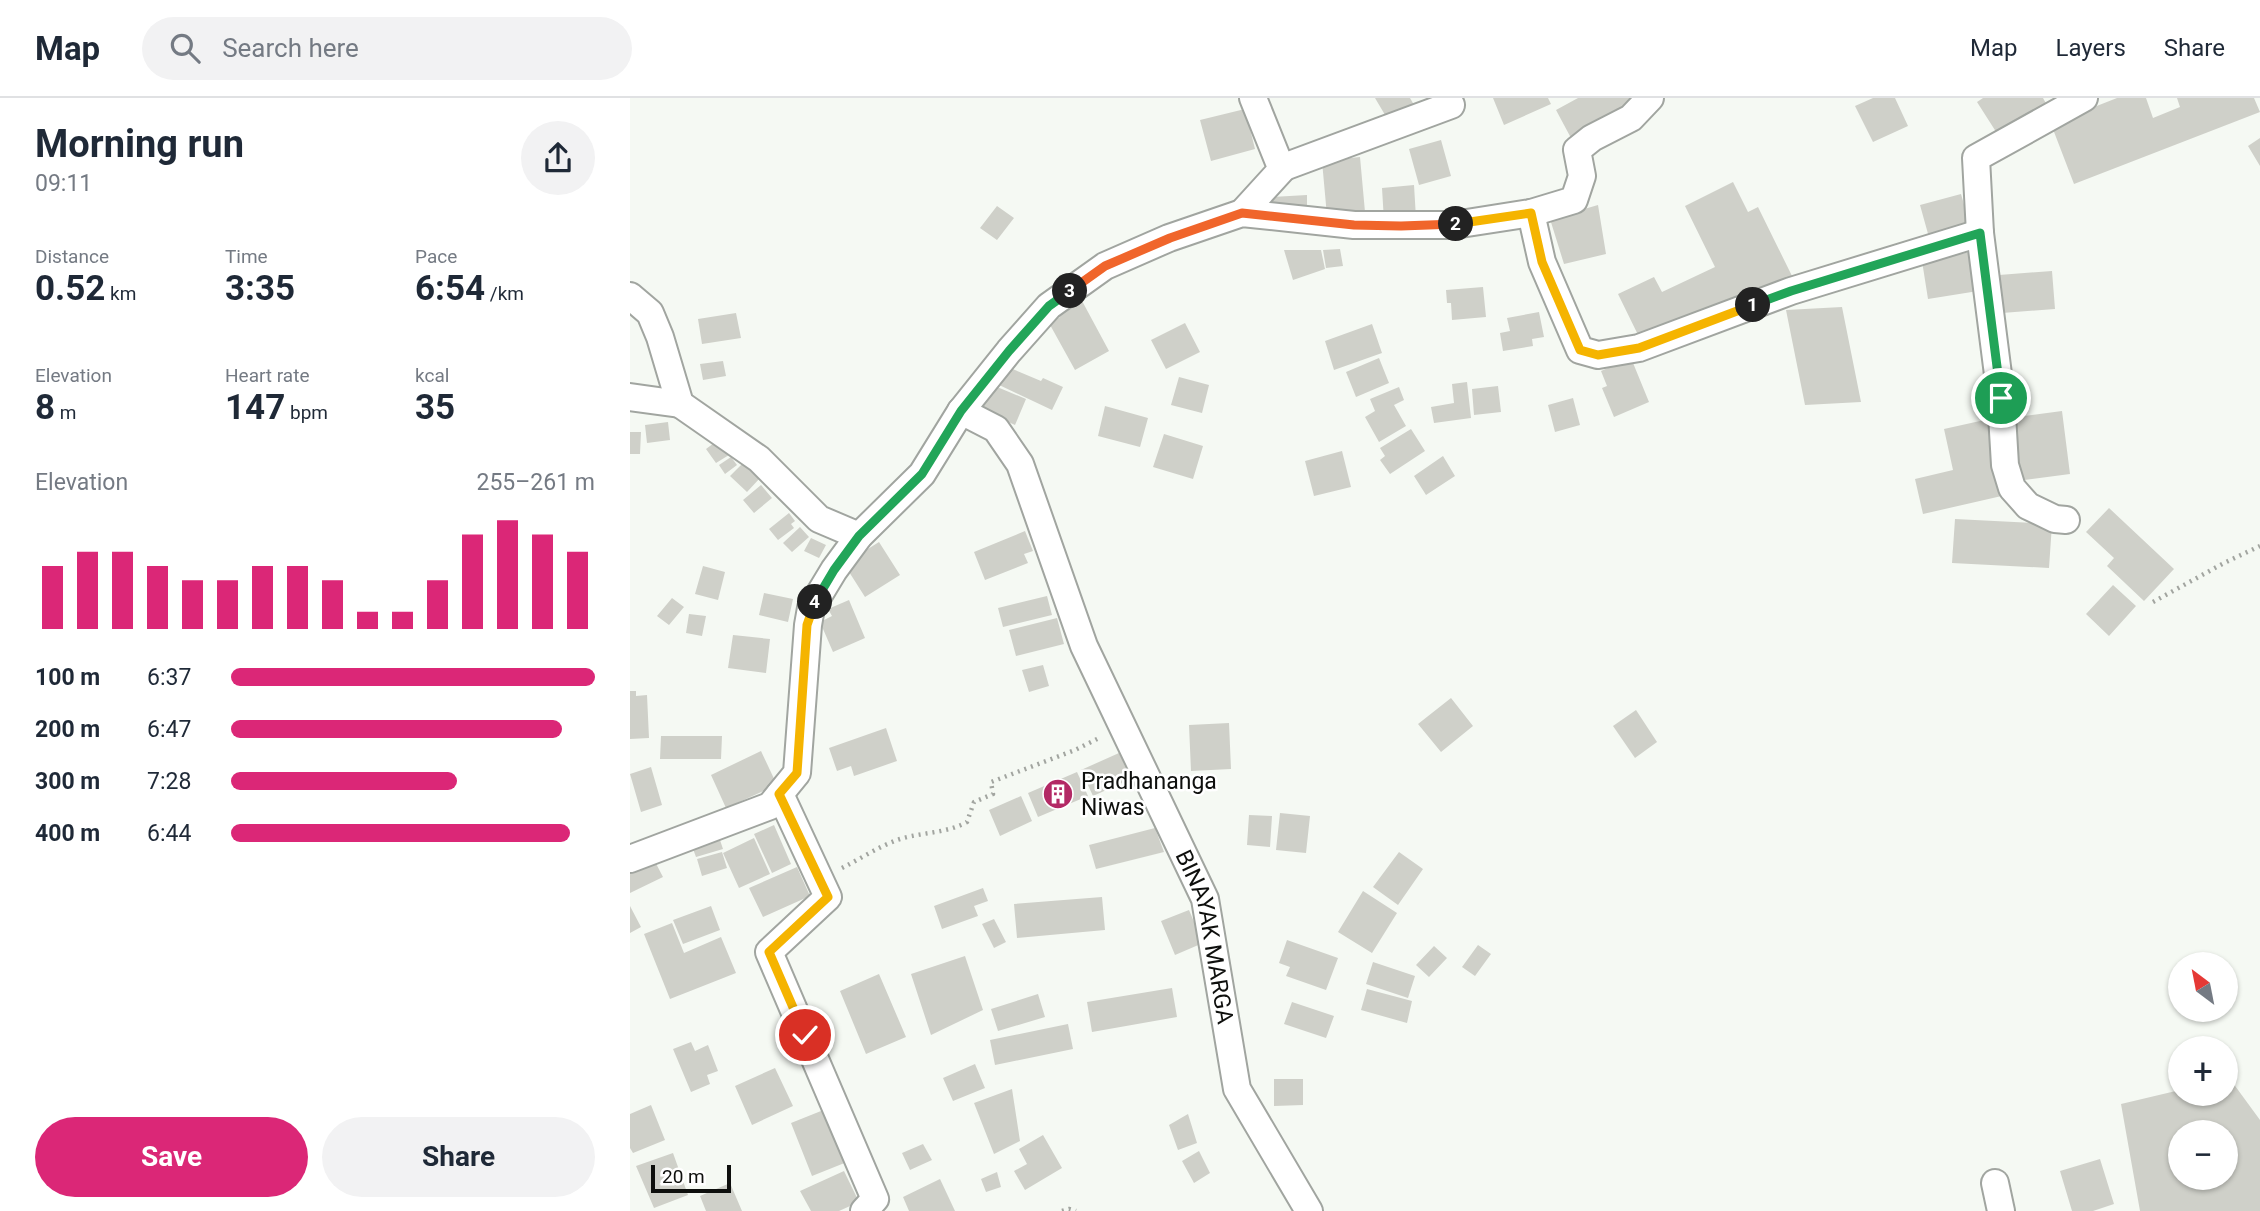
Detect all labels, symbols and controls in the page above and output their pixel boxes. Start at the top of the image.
search box [142,17,632,80]
text: Map [35,29,100,68]
icon: search [166,29,204,67]
text: Search here [222,33,359,63]
text: Map [1970,34,2018,62]
text: Layers [2056,34,2126,62]
text: Share [2164,34,2225,62]
button: share [521,121,595,195]
text: Morning run [35,122,244,166]
text: 09:11 [35,170,92,197]
pin: 2 [1438,206,1474,242]
text: 2 [1450,212,1461,235]
text: Distance [35,245,109,268]
text: Time [225,245,268,268]
text: Pace [415,245,457,268]
text: 0.52 [35,268,105,309]
text: 3:35 [225,268,295,309]
text: 6:54 [415,268,485,309]
pin: 3 [1052,274,1088,308]
text: 3 [1064,279,1075,302]
text: km [105,282,136,305]
text: /km [485,282,524,305]
pin: 1 [1736,288,1770,322]
text: 1 [1747,293,1758,316]
text: Elevation [35,364,112,387]
text: Heart rate [225,364,310,387]
text: kcal [415,364,449,387]
pin [1971,368,2031,428]
icon: arrive [1982,379,2020,417]
text: 8 [35,387,55,428]
text: 147 [225,387,285,428]
text: 35 [415,387,455,428]
text: m [55,401,76,424]
text: bpm [285,401,328,424]
text: Elevation [35,469,128,496]
text: 255–261 m [476,469,595,496]
pin: 4 [798,584,832,620]
text: 4 [809,590,820,613]
text: 100 m [35,664,100,691]
text: 6:37 [147,664,191,691]
text: 200 m [35,716,100,743]
text: 6:47 [147,716,191,743]
text: 300 m [35,768,100,795]
text: 7:28 [147,768,191,795]
place label: Pradhananga Niwas [1081,768,1217,821]
building icon: Pradhananga Niwas [1041,777,1075,811]
text: 400 m [35,820,100,847]
text: 6:44 [147,820,191,847]
street label: BINAYAK MARGA [1170,846,1239,1026]
north arrow [2168,952,2238,1022]
map controls [2168,952,2238,1190]
pin [775,1005,835,1065]
icon: check [786,1016,824,1054]
button: + [2168,1036,2238,1106]
button: Save [35,1117,308,1197]
button: Share [322,1117,595,1197]
button: − [2168,1120,2238,1190]
scale bar [651,1162,732,1194]
text: 20 m [662,1165,705,1188]

